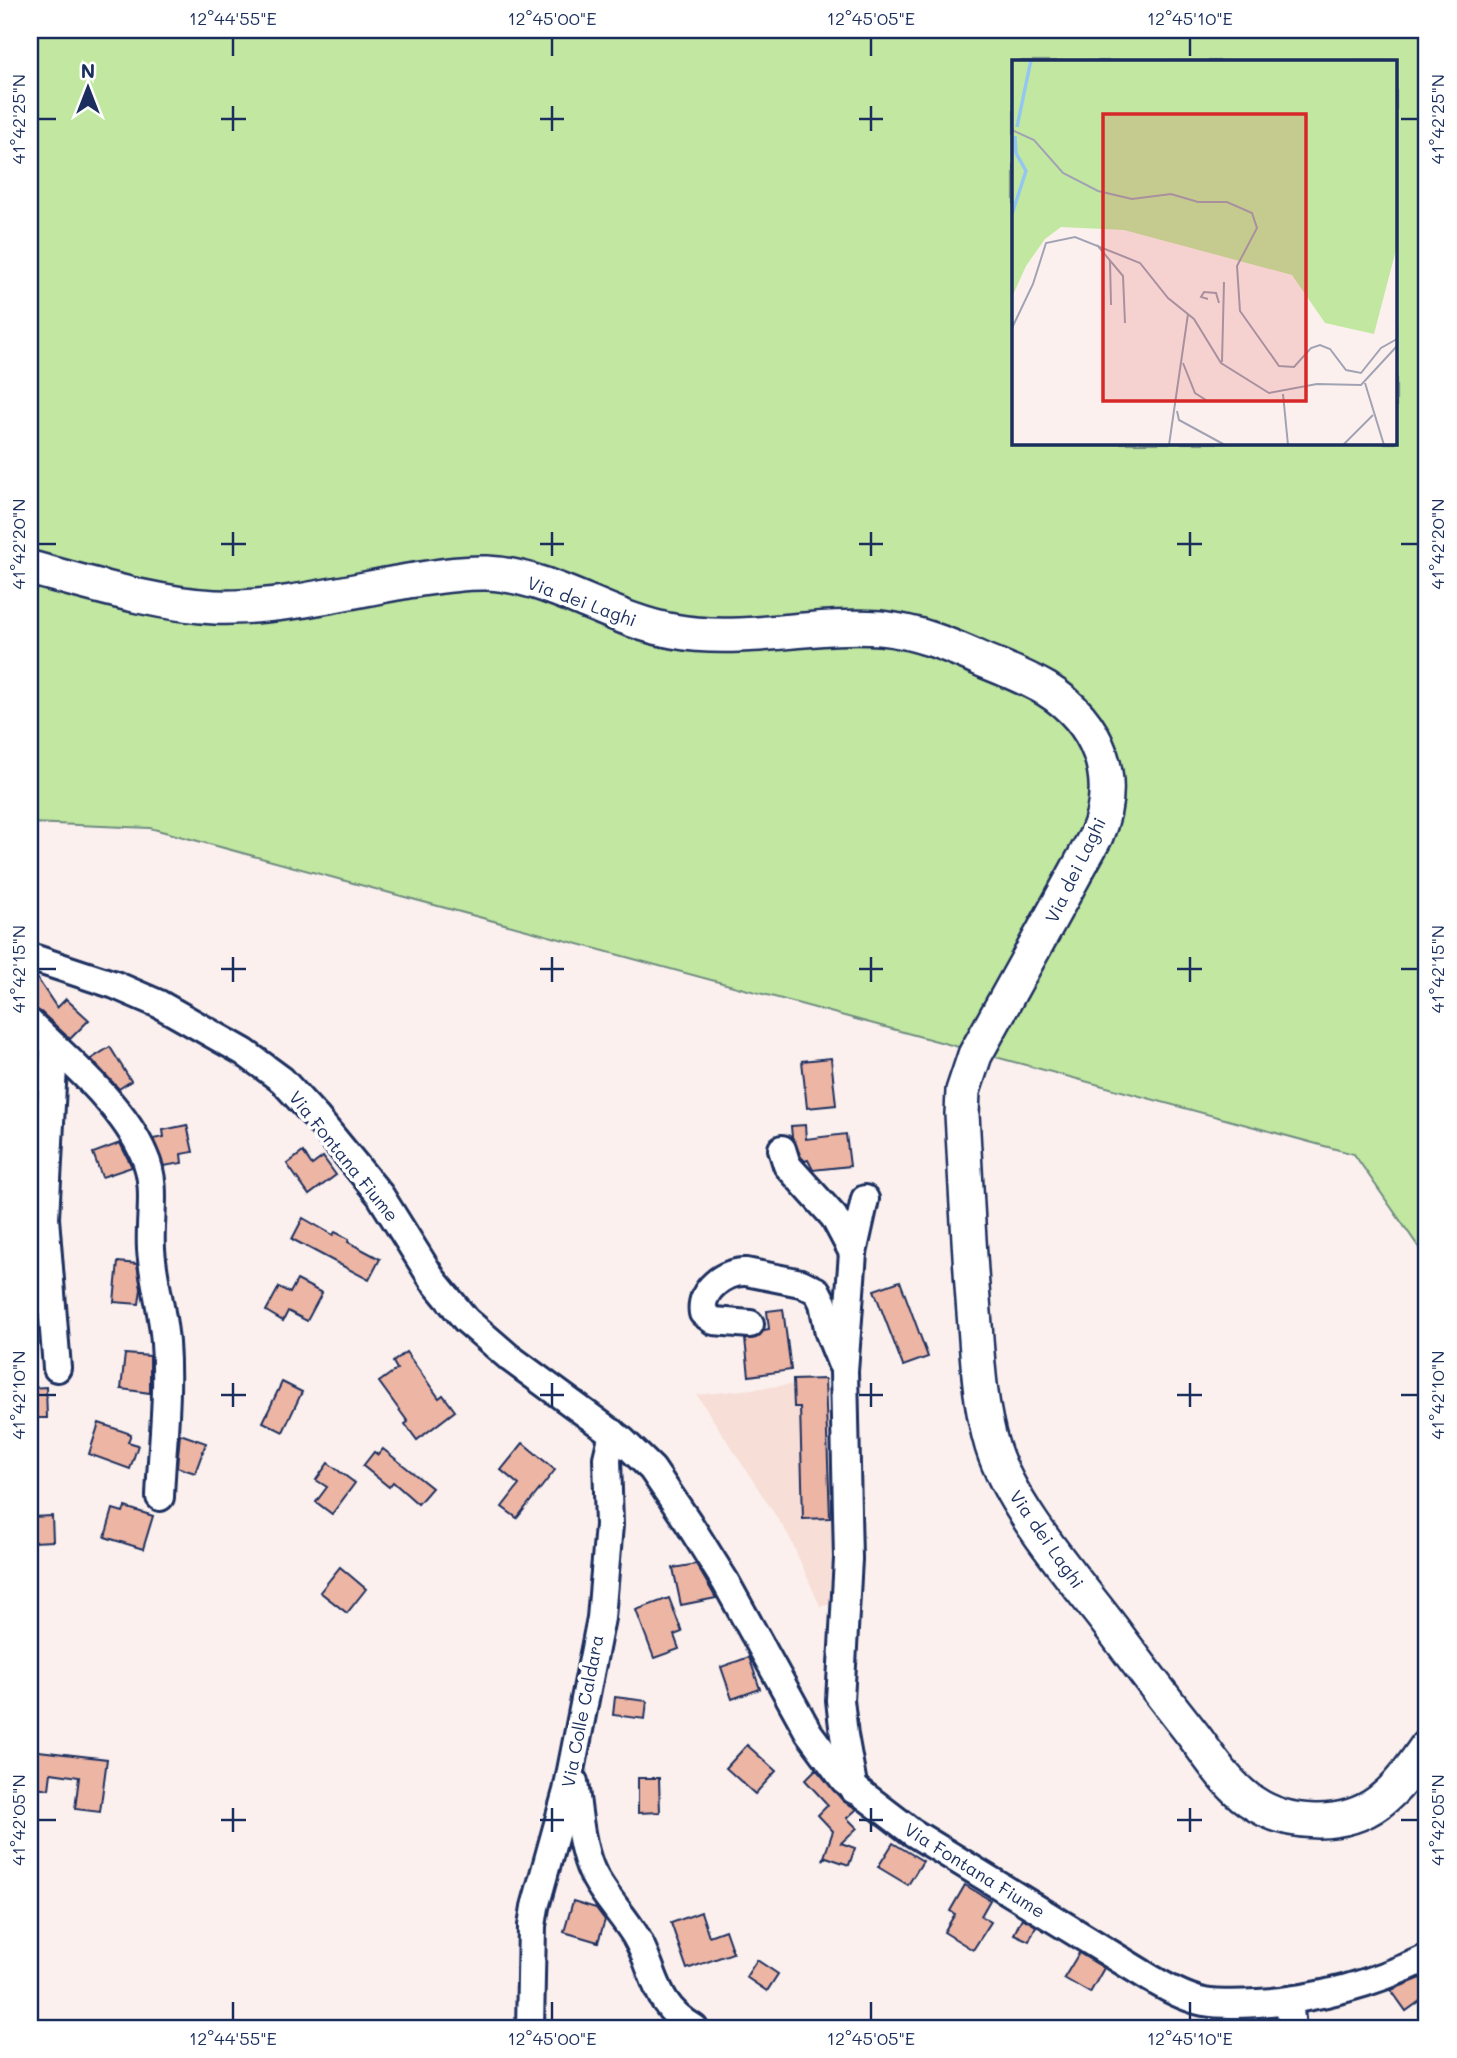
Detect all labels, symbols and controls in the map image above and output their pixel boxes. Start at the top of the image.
text: 12°44'55"E [189,6,277,30]
text: 12°45'00"E [508,6,596,30]
text: 12°45'05"E [827,6,915,30]
text: 12°45'10"E [1147,6,1233,30]
north arrow [52,52,122,122]
text: N [81,58,95,83]
inset map [1012,60,1398,444]
text: 41°42'25"N [6,74,30,164]
text: 41°42'25"N [1425,74,1449,164]
text: 41°42'20"N [6,499,30,589]
text: 41°42'20"N [1425,499,1449,589]
street label: Via dei Laghi [524,570,640,632]
street label: Via dei Laghi [1039,813,1111,927]
text: 41°42'15"N [6,925,30,1013]
text: 41°42'15"N [1425,925,1449,1013]
street label: Via Fontana Fiume [284,1086,404,1226]
text: 41°42'10"N [6,1351,30,1439]
text: 41°42'10"N [1425,1351,1449,1439]
street label: Via dei Laghi [1004,1485,1090,1593]
street label: Via Colle Caldara [555,1633,609,1789]
text: 41°42'05"N [6,1774,30,1866]
text: 41°42'05"N [1425,1774,1449,1866]
street label: Via Fontana Fiume [900,1817,1050,1923]
text: 12°44'55"E [189,2026,277,2050]
text: 12°45'00"E [508,2026,596,2050]
text: 12°45'05"E [827,2026,915,2050]
text: 12°45'10"E [1147,2026,1233,2050]

